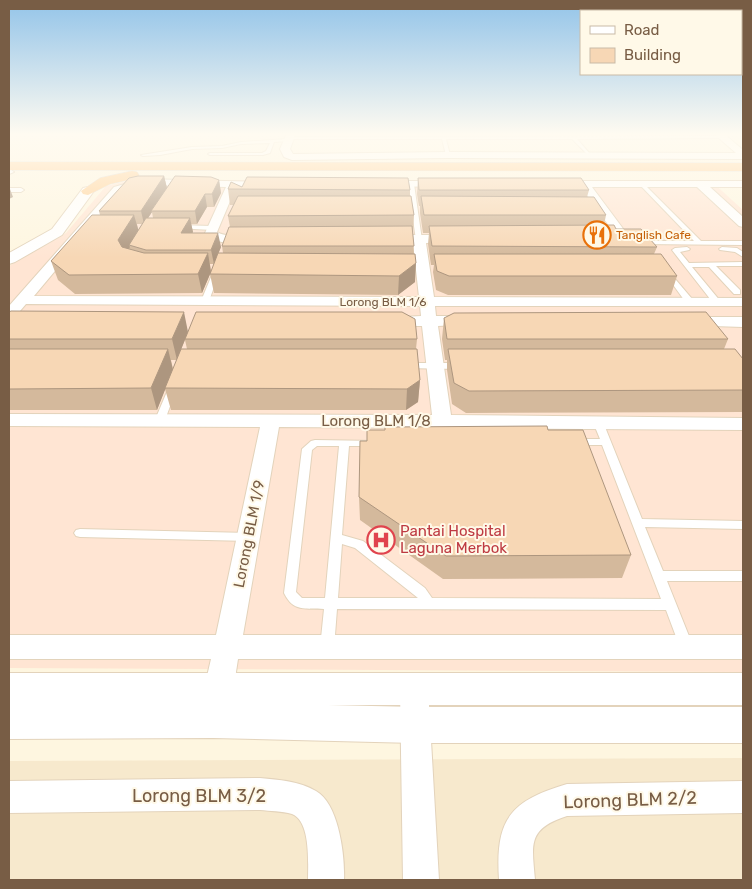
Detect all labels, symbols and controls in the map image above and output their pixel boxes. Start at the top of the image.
legend [580,10,742,75]
text: Road [624,21,660,39]
text: Building [624,46,681,64]
restaurant icon: Tanglish Cafe [582,220,612,250]
place label: Tanglish Cafe [616,228,691,242]
street label: Lorong BLM 1/6 [340,295,427,309]
street label: Lorong BLM 1/8 [321,412,431,430]
street label: Lorong BLM 1/9 [230,479,268,589]
place label: Pantai Hospital Laguna Merbok [400,522,507,557]
hospital icon: Pantai Hospital Laguna Merbok [366,525,396,555]
street label: Lorong BLM 3/2 [132,785,266,807]
street label: Lorong BLM 2/2 [563,787,697,813]

